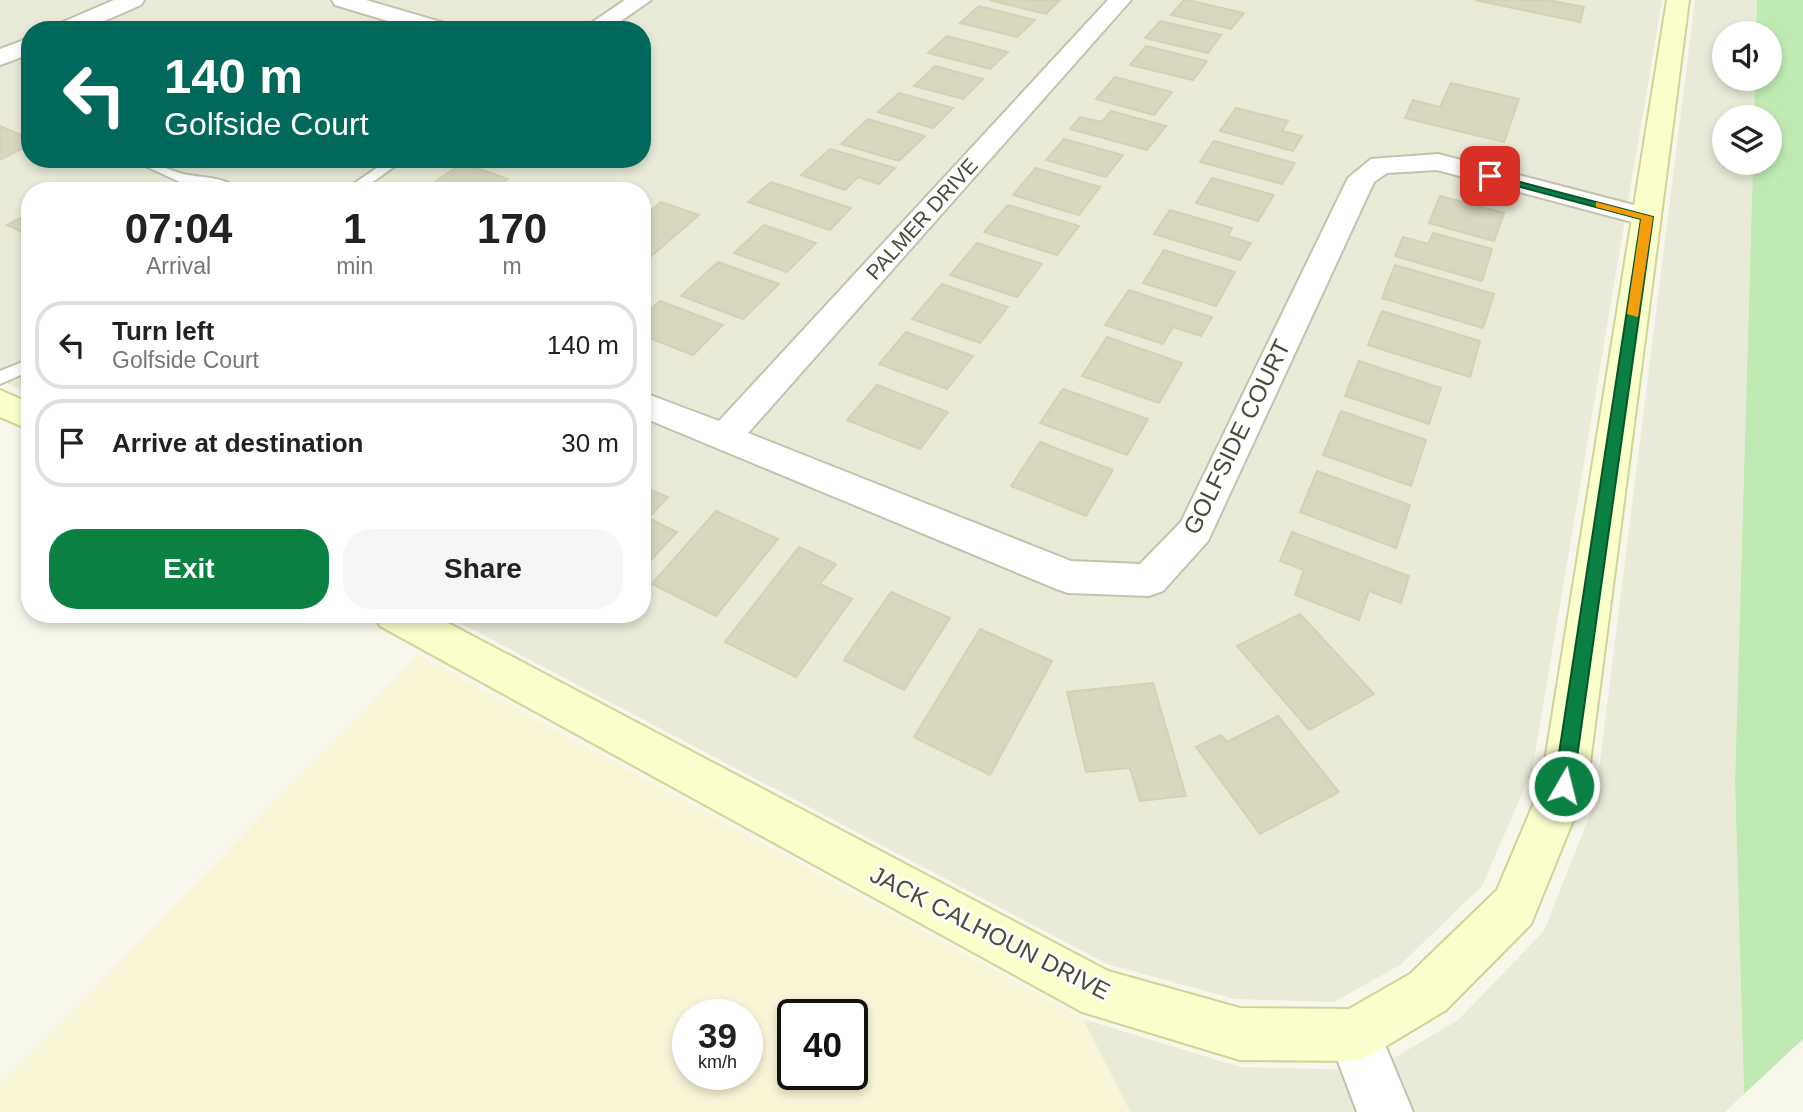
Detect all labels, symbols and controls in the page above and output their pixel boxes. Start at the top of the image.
map controls [1712,21,1782,175]
button: sound [1712,21,1782,91]
icon: left [49,49,140,140]
text: 140 m [164,49,303,103]
button: layers [1712,105,1782,175]
text: Golfside Court [164,106,369,142]
pin [1460,146,1520,206]
street label: PALMER DRIVE [861,153,982,284]
icon: arrive [1471,157,1509,195]
text: 07:04 [125,205,232,252]
text: 1 [343,205,366,252]
text: 170 [477,205,547,252]
text: Arrival [146,253,211,279]
text: min [336,253,373,279]
text: m [503,253,522,279]
text: Turn left [112,316,214,346]
icon: left [53,326,91,364]
text: 140 m [547,330,619,360]
street label: GOLFSIDE COURT [1178,335,1296,538]
text: Golfside Court [112,347,259,373]
icon: arrive [53,424,91,462]
text: Arrive at destination [112,428,363,458]
text: 30 m [561,428,619,458]
button: Exit [49,529,329,609]
button: Share [343,529,623,609]
position arrow [1527,749,1601,823]
street label: JACK CALHOUN DRIVE [866,860,1115,1005]
speed limit sign: 40 [777,999,868,1090]
text: 39 [698,1016,737,1055]
text: km/h [698,1052,737,1072]

